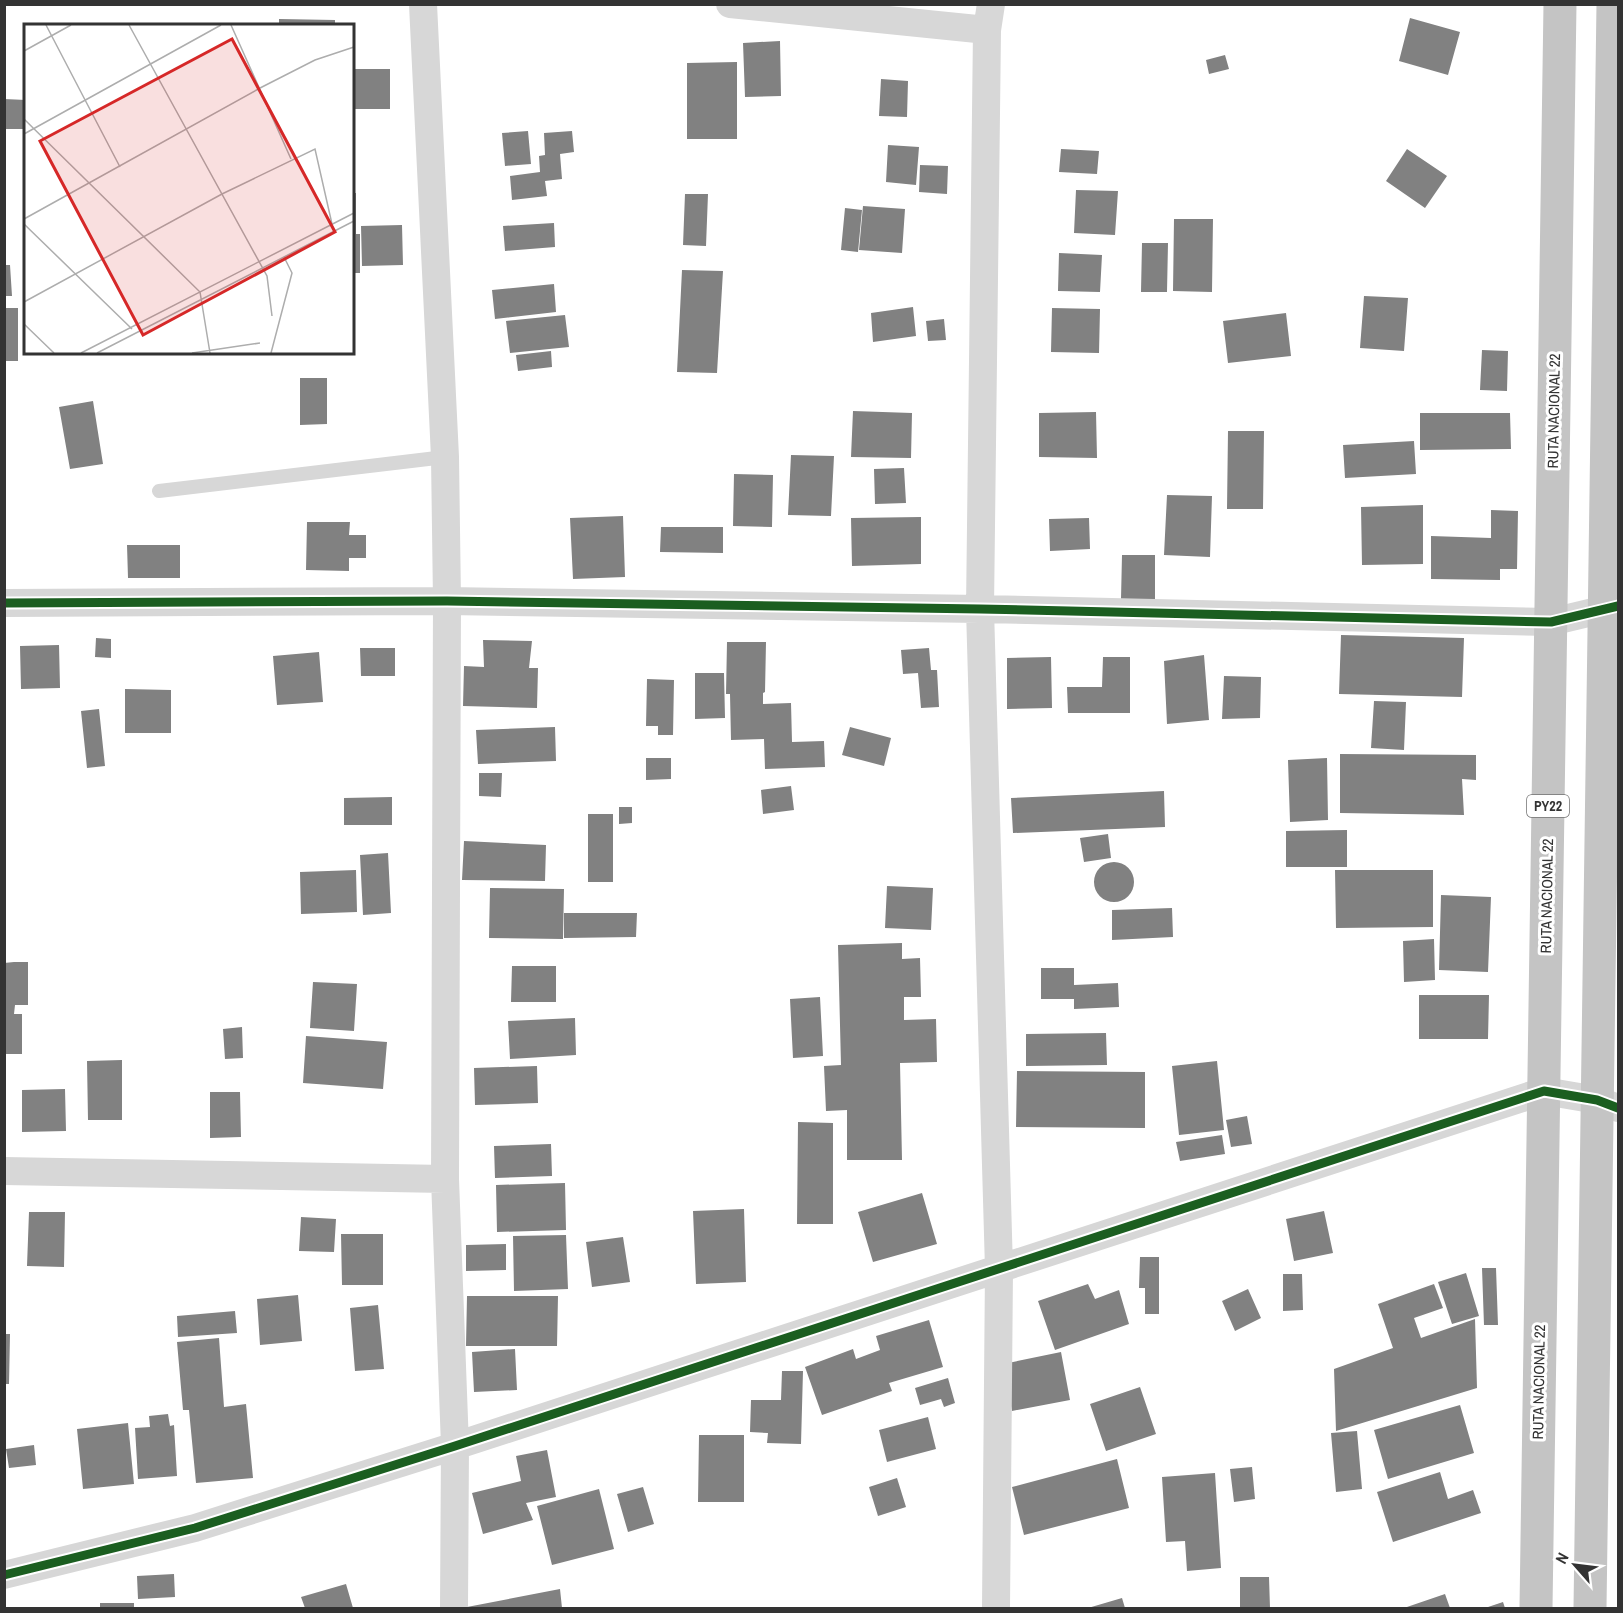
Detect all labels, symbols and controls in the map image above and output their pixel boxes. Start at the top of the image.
inset map [24,24,354,354]
street label: RUTA NACIONAL 22 [1542,353,1565,469]
road number: PY22 [1527,795,1569,817]
street label: RUTA NACIONAL 22 [1535,838,1558,954]
street label: RUTA NACIONAL 22 [1527,1324,1550,1440]
north arrow [1545,1535,1605,1595]
text: N [1550,1549,1574,1567]

